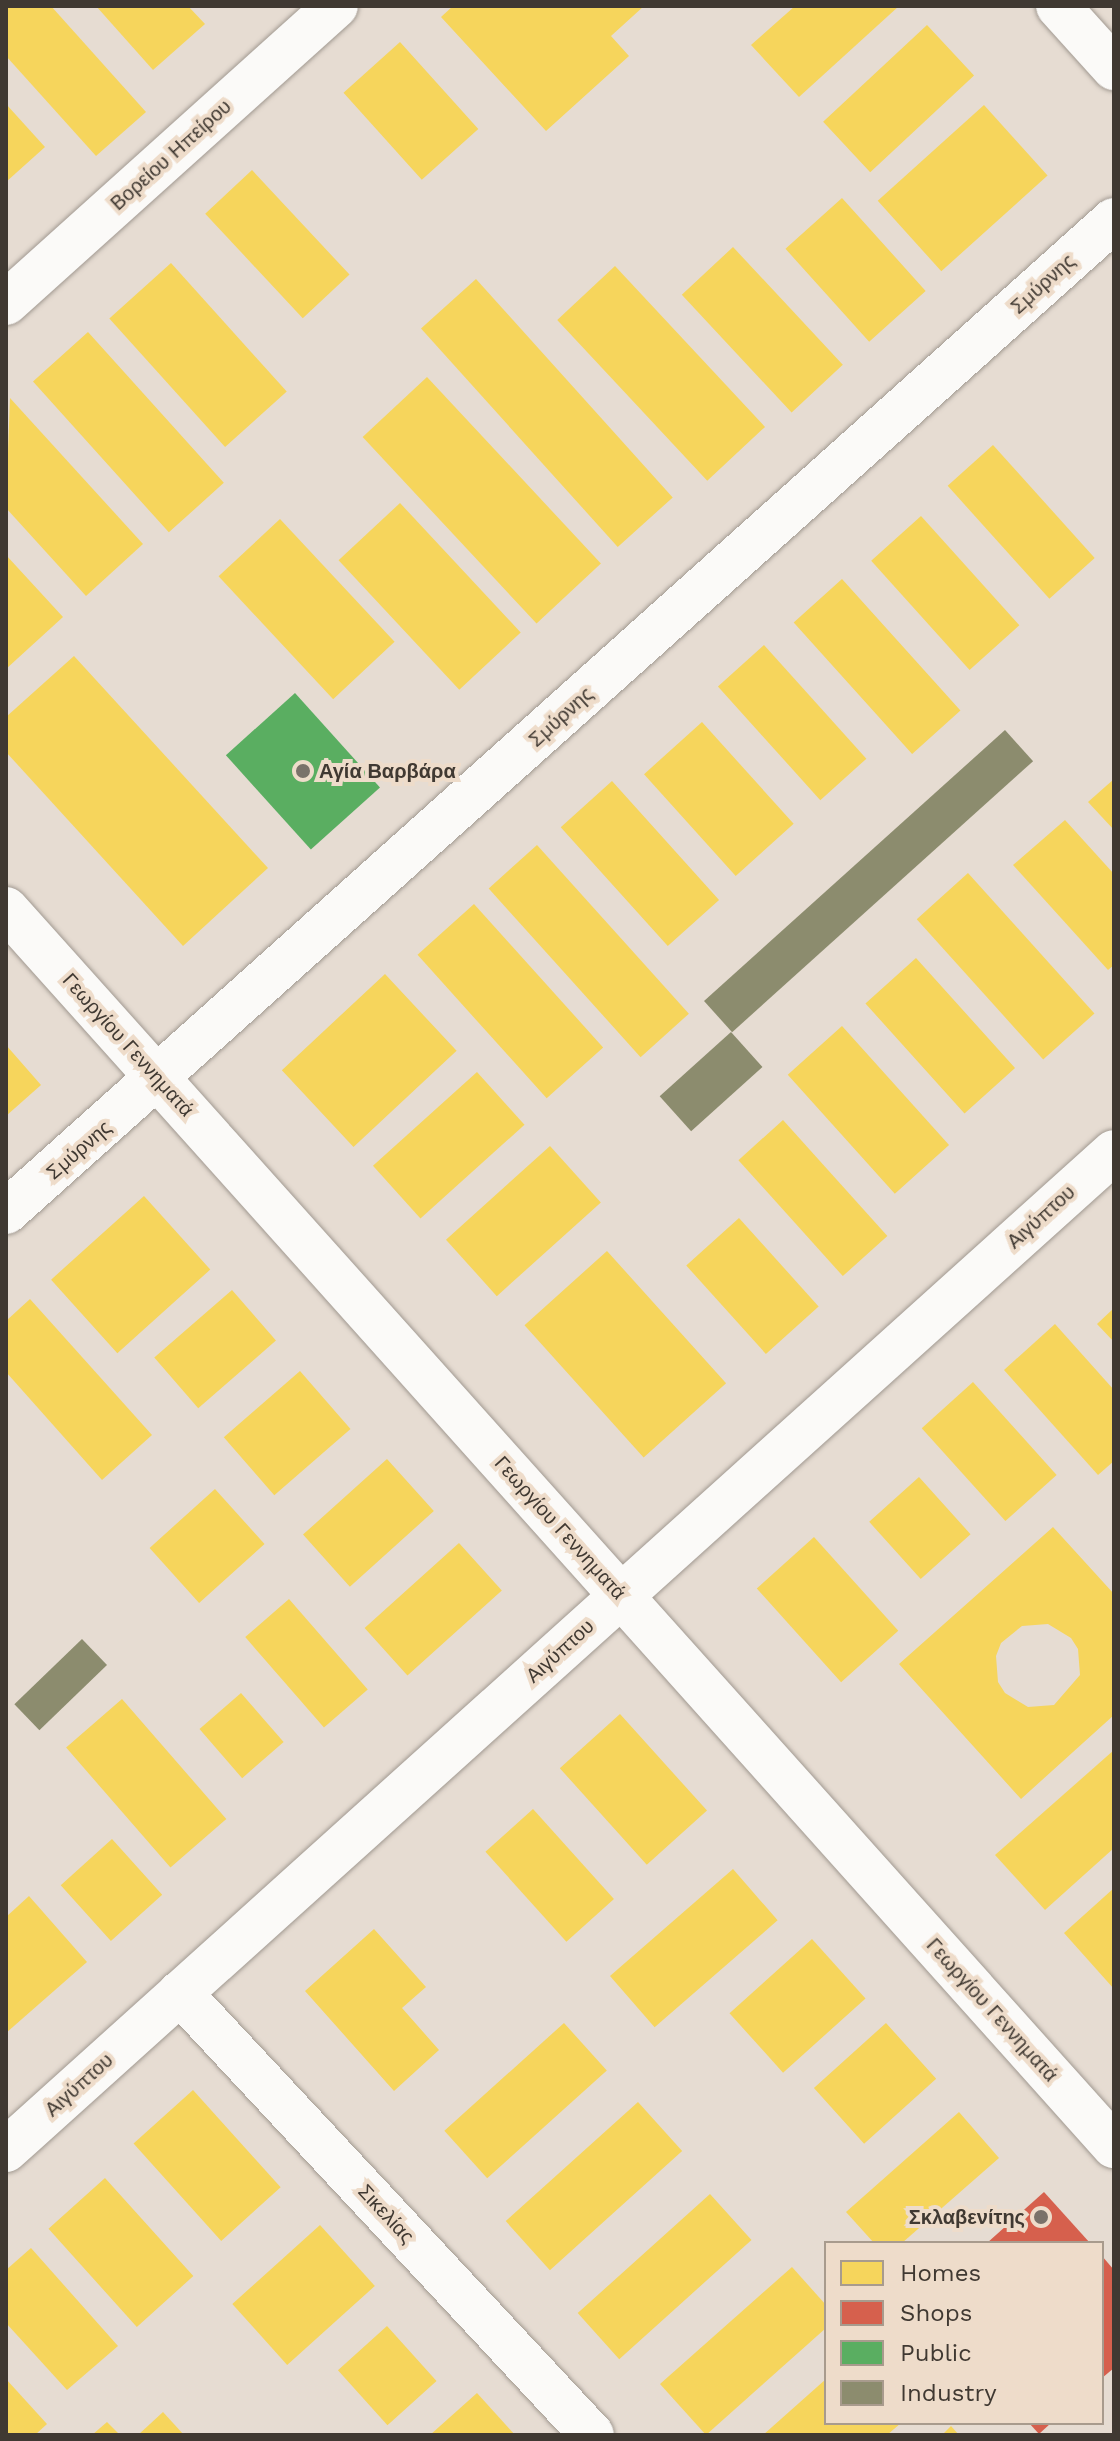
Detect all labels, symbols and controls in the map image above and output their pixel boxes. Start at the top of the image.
street label: Βορείου Ηπείρου [106,95,236,215]
street label: Σμύρνης [1006,249,1080,319]
street label: Σμύρνης [524,682,598,752]
place label: Αγία Βαρβάρα [319,759,456,783]
marker: Αγία Βαρβάρα [294,762,312,780]
street label: Γεωργίου Γεννηματά [57,968,199,1122]
street label: Σμύρνης [42,1115,116,1185]
street label: Αιγύπτου [1002,1180,1080,1254]
street label: Γεωργίου Γεννηματά [489,1451,631,1605]
street label: Αιγύπτου [521,1614,599,1688]
street label: Γεωργίου Γεννηματά [921,1933,1063,2087]
street label: Αιγύπτου [40,2048,118,2122]
street label: Σικελίας [353,2180,419,2248]
place label: Σκλαβενίτης [909,2205,1025,2229]
marker: Σκλαβενίτης [1032,2208,1050,2226]
legend [824,2241,1104,2425]
text: Homes [900,2259,981,2287]
text: Shops [900,2299,972,2327]
text: Public [900,2339,972,2367]
text: Industry [900,2379,997,2407]

